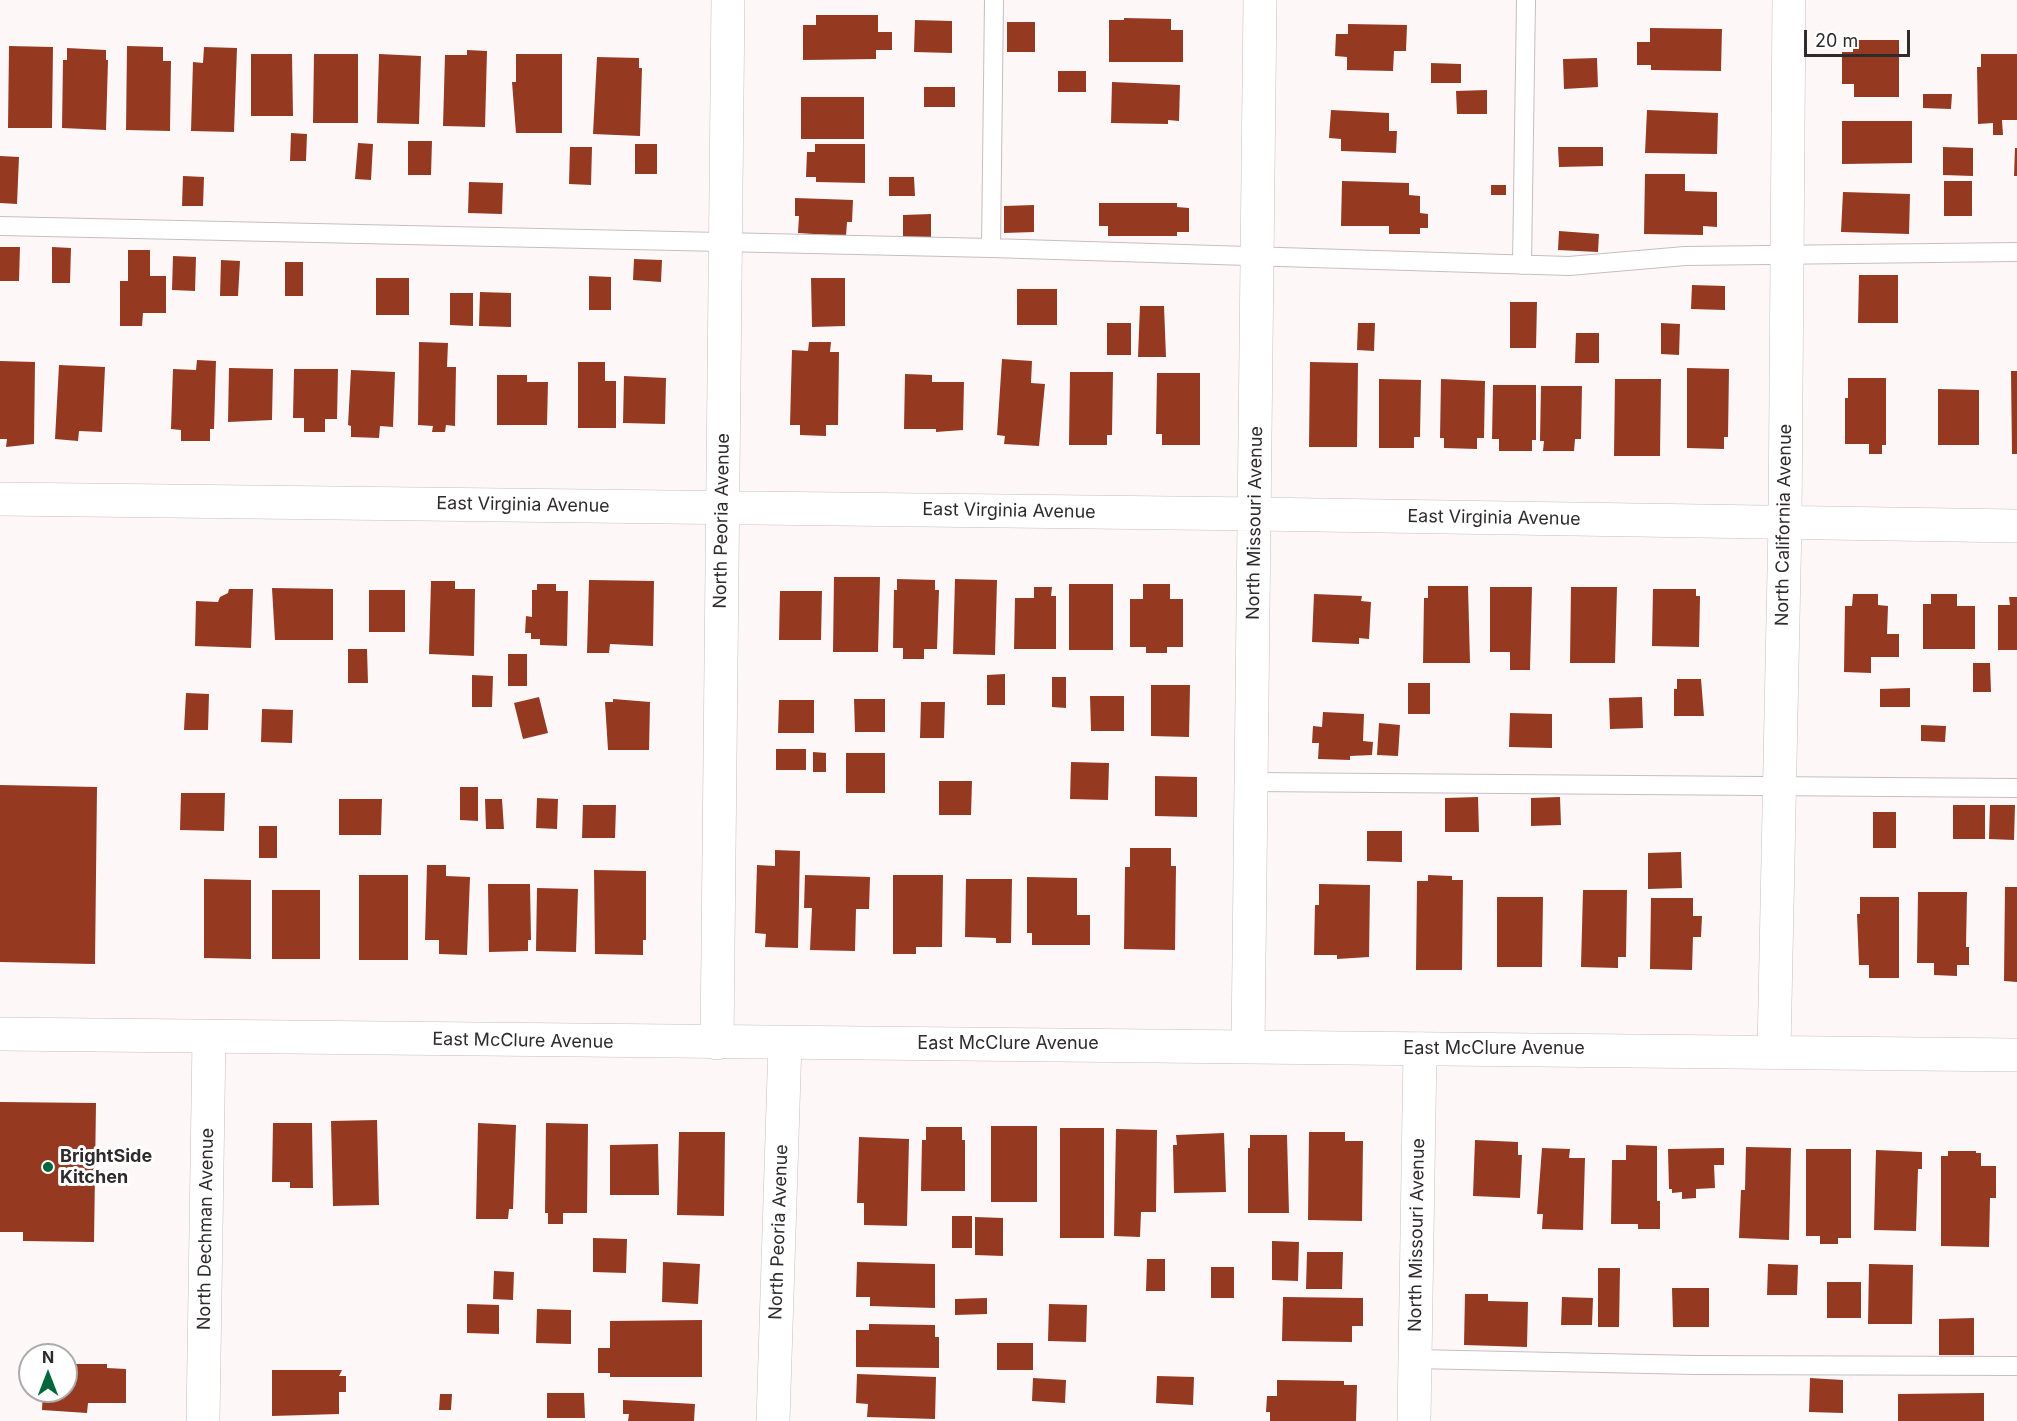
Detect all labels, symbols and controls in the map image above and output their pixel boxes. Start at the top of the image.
scale bar [1807,18,1914,56]
text: 20 m [1815,30,1858,51]
street label: North California Avenue [1771,424,1797,626]
street label: North Missouri Avenue [1243,426,1267,620]
street label: North Peoria Avenue [710,433,734,609]
street label: East Virginia Avenue [436,493,610,517]
street label: East Virginia Avenue [922,499,1096,523]
street label: East Virginia Avenue [1407,506,1581,530]
street label: East McClure Avenue [432,1029,614,1053]
street label: East McClure Avenue [917,1033,1099,1055]
street label: East McClure Avenue [1403,1038,1585,1060]
street label: North Dechman Avenue [193,1128,219,1330]
street label: North Missouri Avenue [1405,1138,1429,1332]
street label: North Peoria Avenue [765,1144,793,1320]
place label: BrightSide Kitchen [60,1146,152,1188]
marker: BrightSide Kitchen [41,1160,55,1174]
north arrow [18,1343,78,1403]
text: N [42,1347,54,1367]

